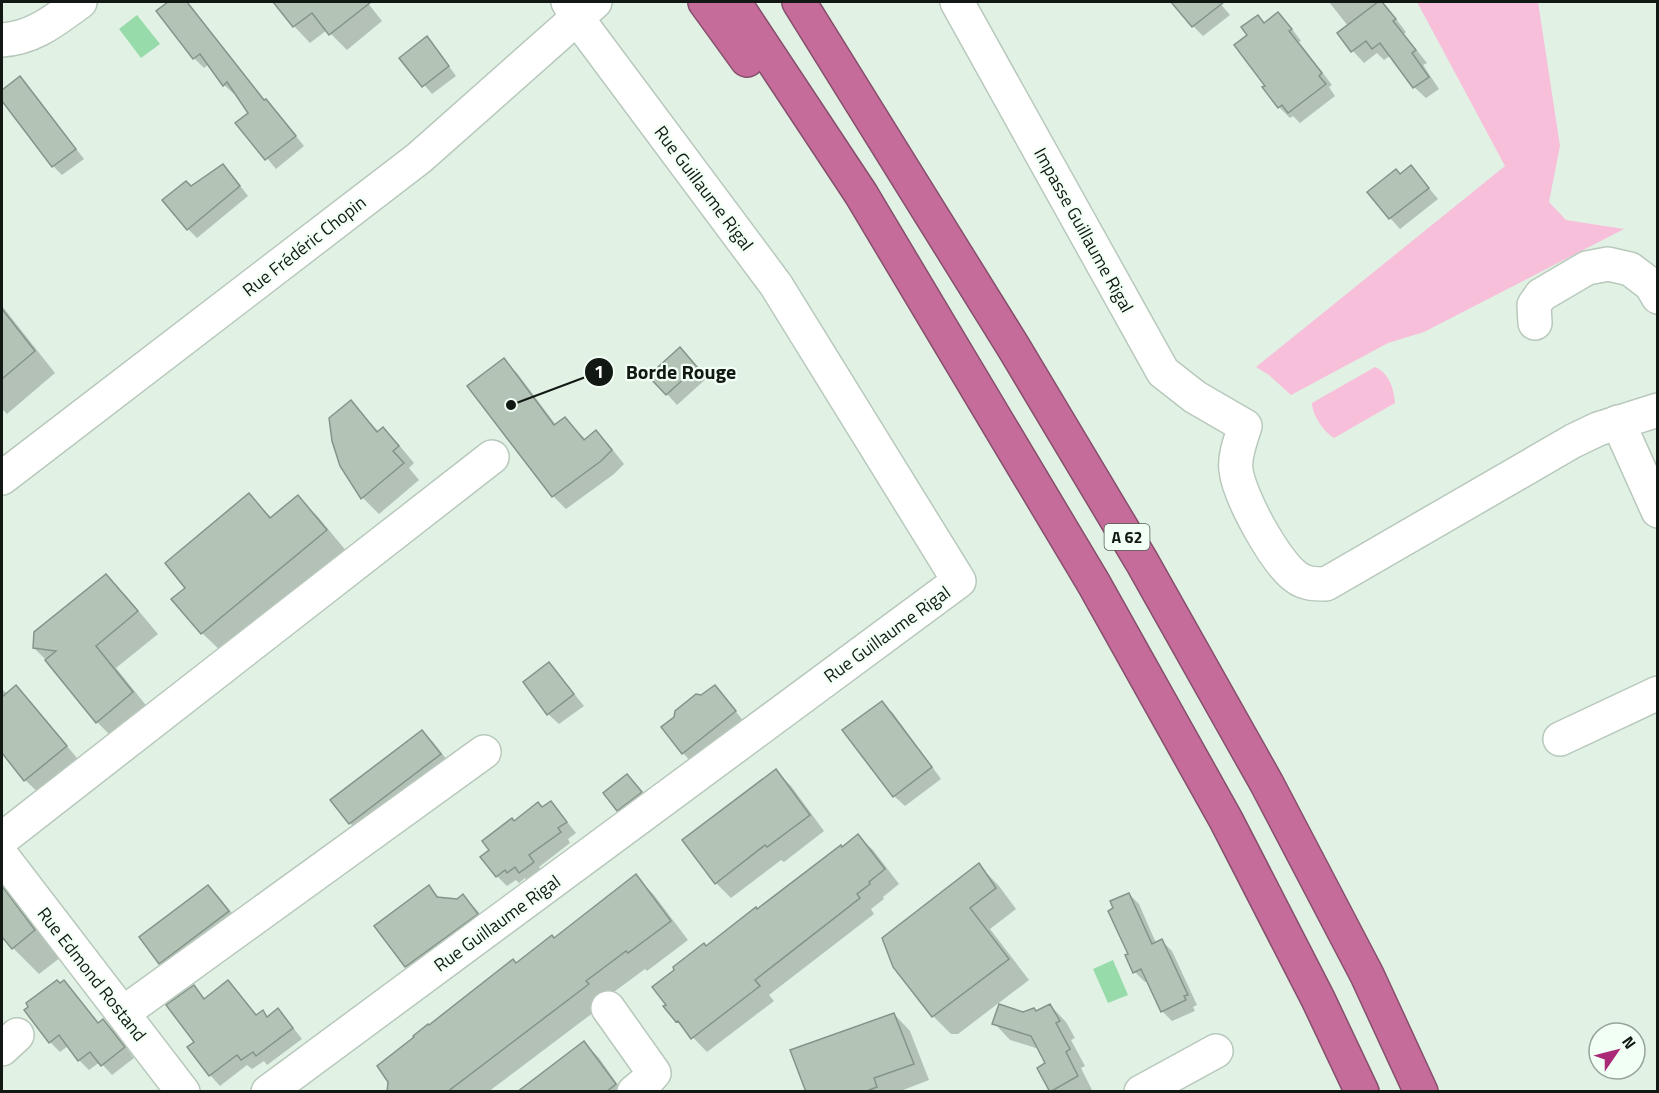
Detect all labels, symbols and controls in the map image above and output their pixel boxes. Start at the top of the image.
street label: Rue Guillaume Rigal [648,120,760,256]
street label: Impasse Guillaume Rigal [1027,143,1141,317]
street label: Rue Frédéric Chopin [236,189,372,303]
callout: Borde Rouge [584,353,749,391]
text: Borde Rouge [626,356,736,387]
text: 1 [594,358,604,385]
road number: A 62 [1104,524,1150,550]
street label: Rue Guillaume Rigal [818,579,956,689]
street label: Rue Guillaume Rigal [428,868,566,978]
street label: Rue Edmond Rostand [31,901,153,1047]
north arrow [1587,1021,1647,1081]
text: N [1616,1031,1642,1054]

